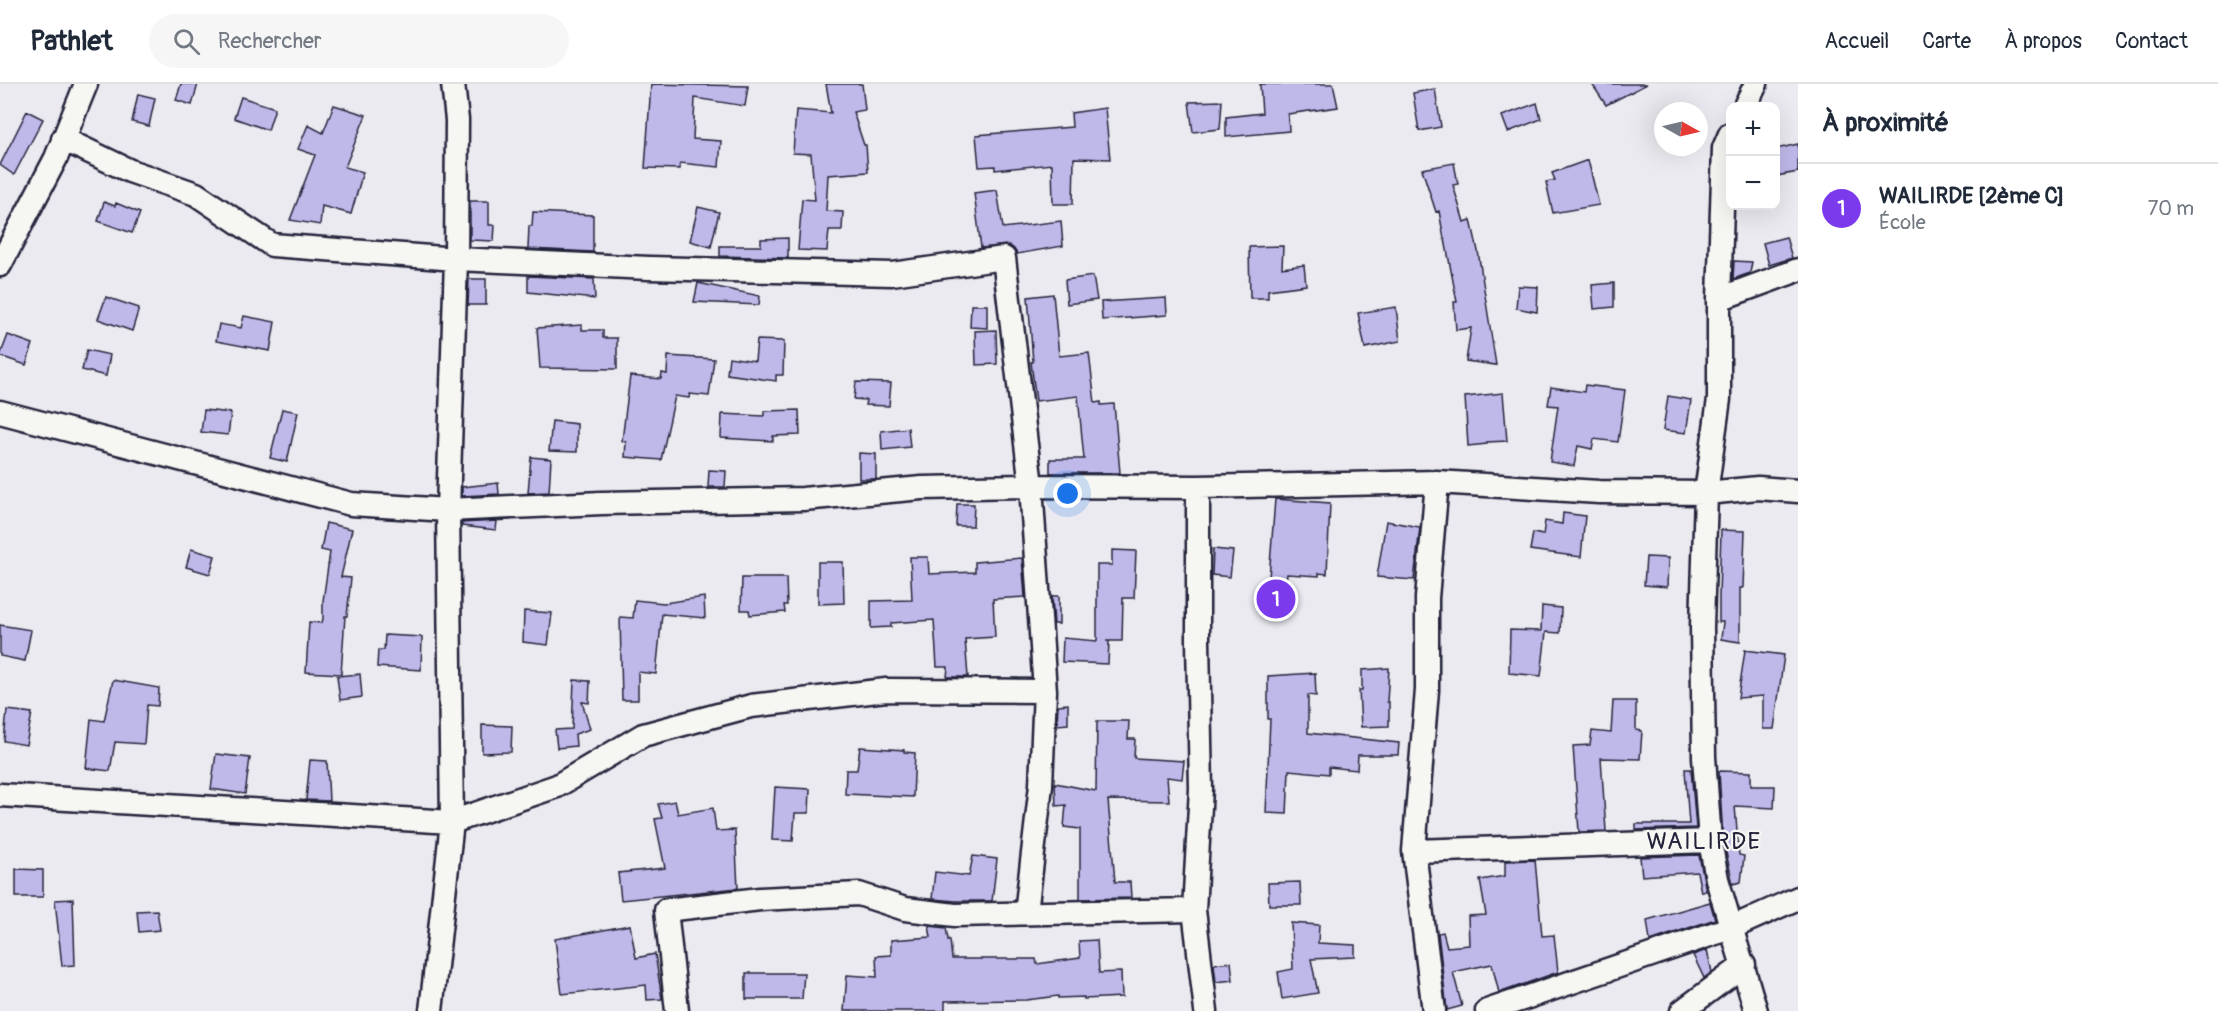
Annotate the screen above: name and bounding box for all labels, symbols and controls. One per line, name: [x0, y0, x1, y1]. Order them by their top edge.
search box: [149, 14, 569, 68]
text: Pathlet: [30, 24, 113, 59]
icon: search: [170, 25, 203, 58]
text: Rechercher: [218, 27, 322, 55]
text: Accueil: [1825, 28, 1889, 55]
text: Carte: [1922, 28, 1971, 55]
text: À propos: [2004, 28, 2082, 55]
text: Contact: [2115, 28, 2188, 55]
north arrow: [1654, 102, 1708, 156]
map controls: [1726, 102, 1780, 210]
button: +: [1726, 102, 1780, 156]
text: À proximité: [1822, 107, 1949, 139]
button: −: [1726, 156, 1780, 210]
text: WAILIRDE [2ème C]: [1879, 182, 2065, 210]
text: 1: [1838, 196, 1845, 221]
text: 70 m: [2148, 196, 2194, 221]
text: École: [1879, 210, 1926, 235]
your location: [1053, 479, 1082, 508]
pin: 1: [1256, 576, 1296, 622]
district label: WAILIRDE: [1646, 827, 1762, 856]

